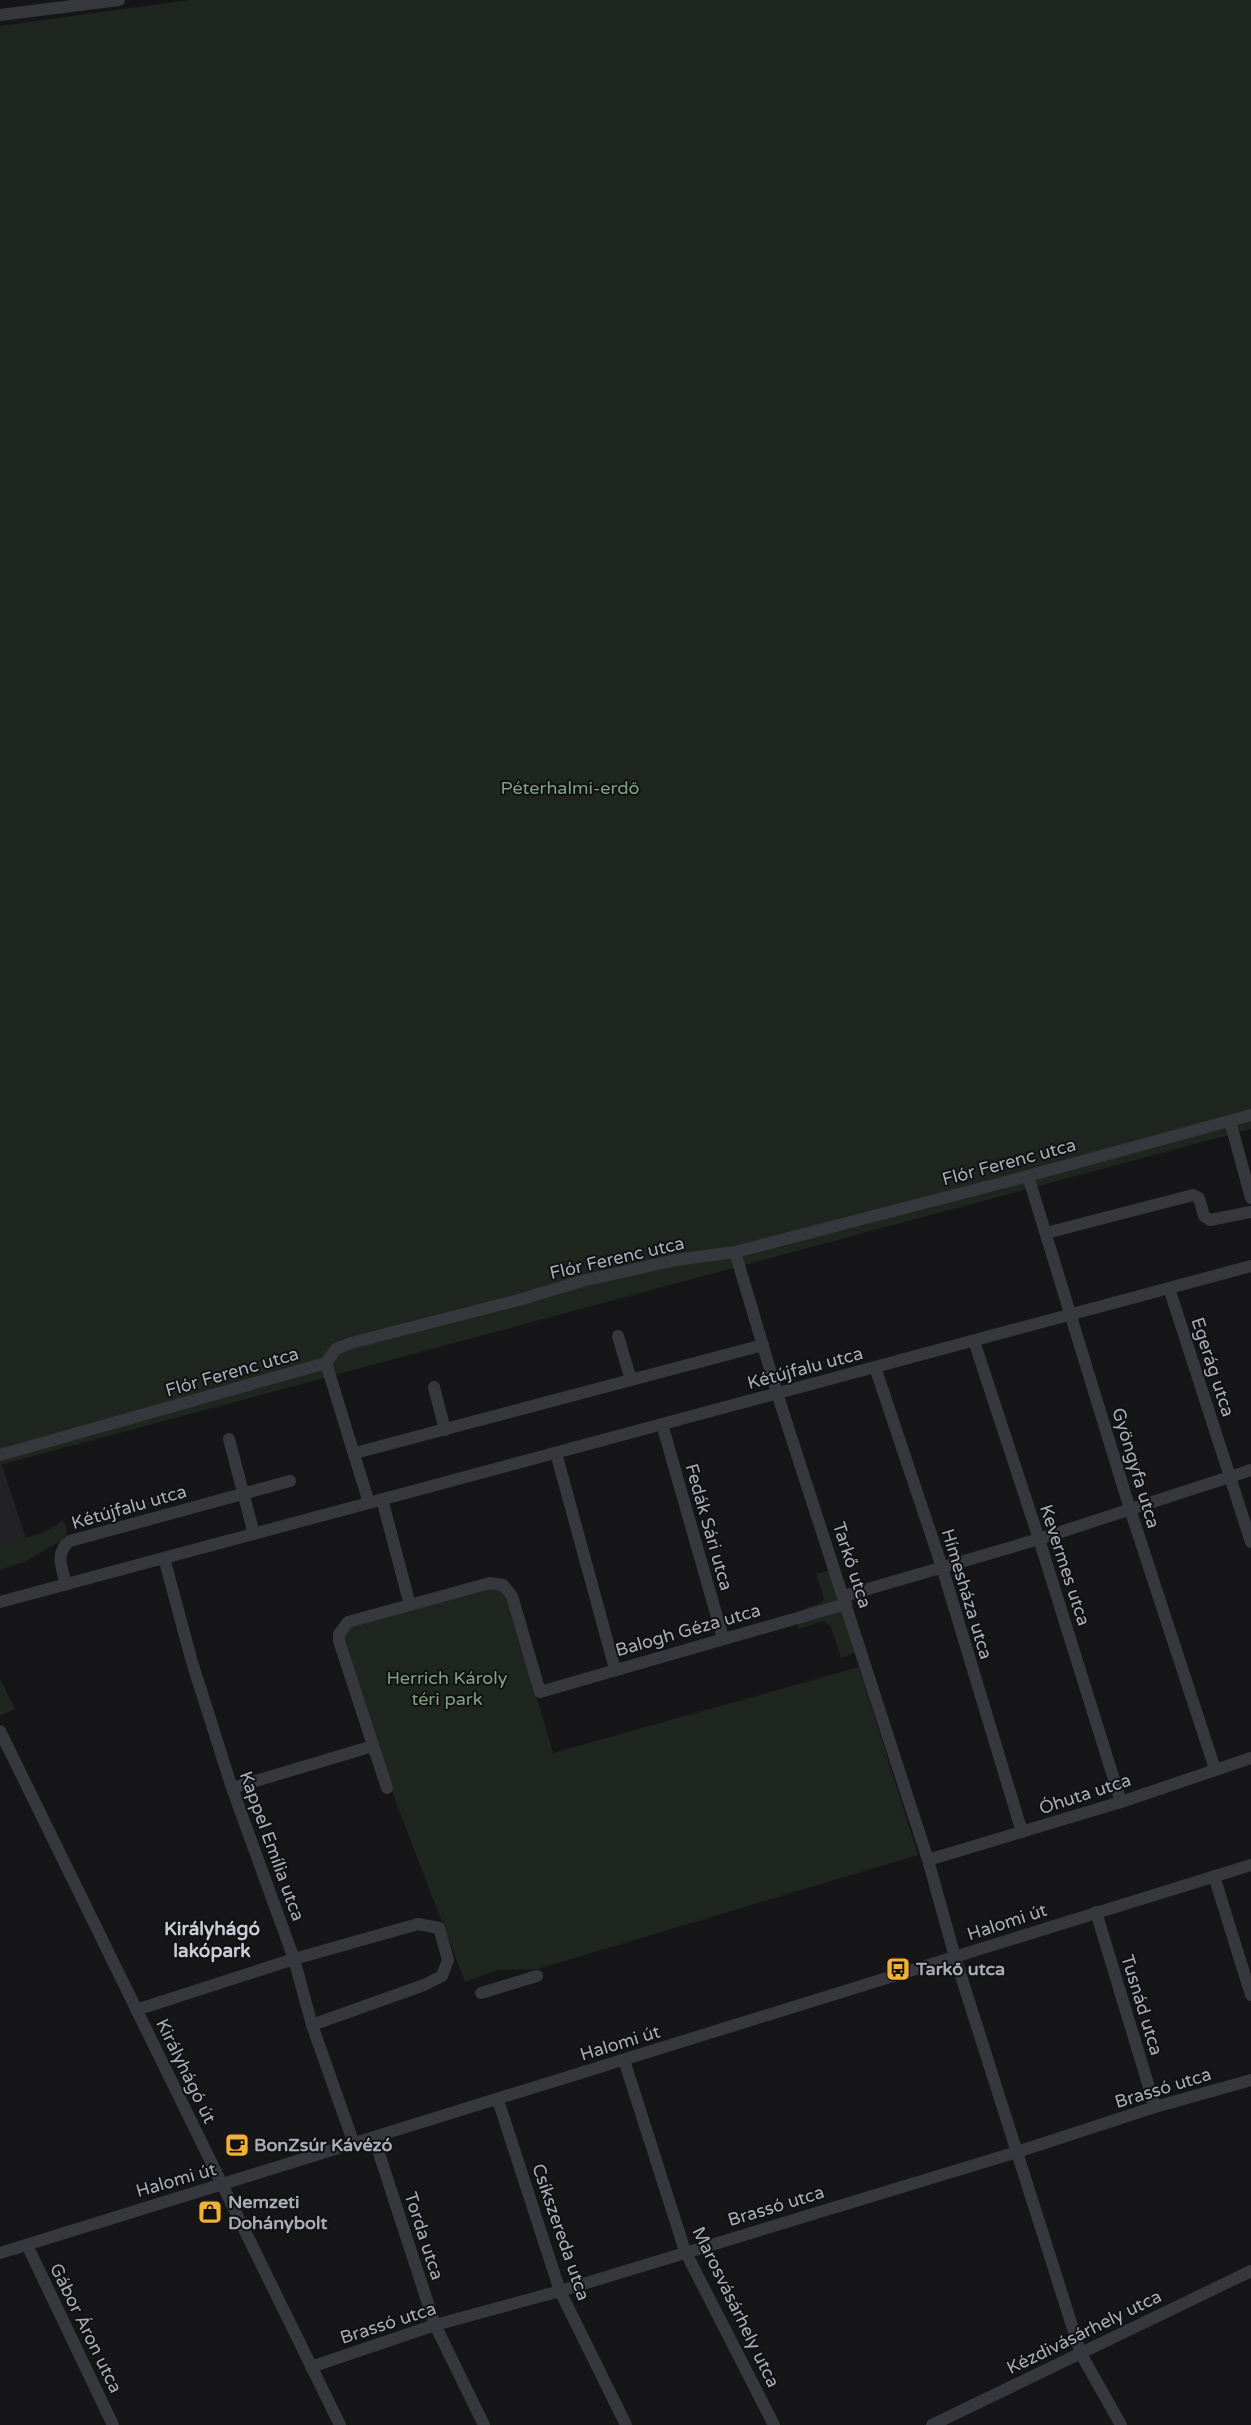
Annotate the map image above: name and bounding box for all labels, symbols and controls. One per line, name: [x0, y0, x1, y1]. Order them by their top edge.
park label: Péterhalmi-erdő: [501, 777, 639, 799]
street label: Flór Ferenc utca: [940, 1134, 1078, 1190]
street label: Flór Ferenc utca: [547, 1232, 687, 1284]
street label: Egerág utca: [1187, 1315, 1239, 1419]
street label: Flór Ferenc utca: [163, 1342, 301, 1402]
street label: Kétújfalu utca: [745, 1342, 865, 1394]
street label: Gyöngyfa utca: [1107, 1405, 1165, 1531]
street label: Fedák Sári utca: [680, 1461, 738, 1593]
street label: Kétújfalu utca: [69, 1480, 189, 1534]
street label: Kevermes utca: [1035, 1502, 1095, 1628]
street label: Tarkő utca: [828, 1519, 876, 1611]
street label: Hímesháza utca: [937, 1526, 997, 1662]
street label: Balogh Géza utca: [613, 1599, 763, 1661]
park label: Herrich Károly téri park: [387, 1667, 508, 1710]
street label: Kappel Emília utca: [235, 1768, 309, 1924]
street label: Óhuta utca: [1036, 1769, 1134, 1819]
street label: Halomi út: [964, 1899, 1050, 1945]
district label: Királyhágó lakópark: [164, 1918, 260, 1963]
street label: Tusnád utca: [1116, 1952, 1168, 2058]
bus stop icon: Tarkő utca: [885, 1956, 911, 1982]
place label: Tarkő utca: [915, 1958, 1005, 1980]
street label: Királyhágó út: [151, 2015, 221, 2127]
street label: Halomi út: [577, 2020, 663, 2066]
street label: Brassó utca: [1112, 2063, 1214, 2113]
cafe icon: BonZsúr Kávézó: [224, 2132, 250, 2158]
place label: BonZsúr Kávézó: [254, 2134, 393, 2156]
street label: Halomi út: [133, 2158, 219, 2202]
street label: Csíkszereda utca: [527, 2161, 595, 2303]
street label: Brassó utca: [725, 2181, 827, 2231]
street label: Torda utca: [399, 2189, 449, 2283]
place label: Nemzeti Dohánybolt: [228, 2191, 327, 2234]
shop icon: Nemzeti Dohánybolt: [197, 2199, 223, 2225]
street label: Marosvásárhely utca: [687, 2223, 785, 2391]
street label: Gábor Áron utca: [45, 2260, 127, 2396]
street label: Kézdivásárhely utca: [1003, 2285, 1165, 2379]
street label: Brassó utca: [337, 2297, 439, 2349]

